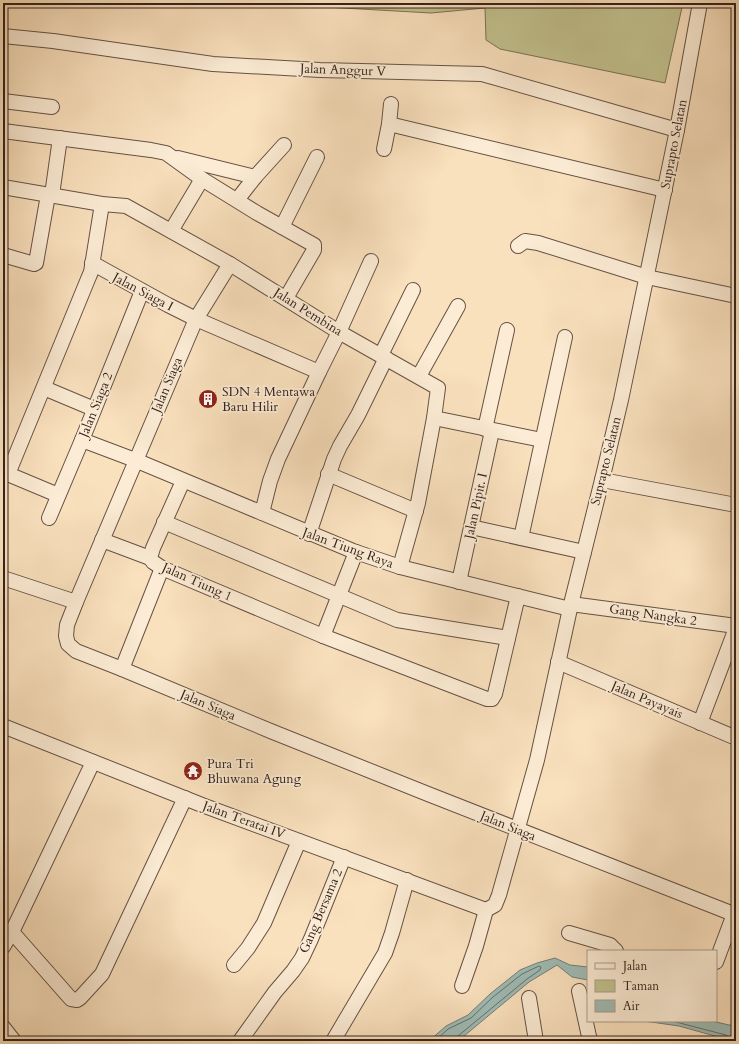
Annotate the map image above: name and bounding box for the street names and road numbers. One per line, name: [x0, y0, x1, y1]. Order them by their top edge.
street label: Jalan Anggur V: [298, 59, 387, 81]
street label: Suprapto Selatan: [656, 97, 692, 190]
street label: Jalan Siaga I: [108, 268, 177, 316]
street label: Jalan Pembina: [268, 283, 346, 341]
street label: Jalan Siaga: [147, 354, 187, 417]
street label: Jalan Siaga 2: [74, 369, 117, 442]
street label: Suprapto Selatan: [586, 414, 626, 507]
street label: Jalan Pipit. I: [460, 471, 492, 543]
street label: Jalan Tiung Raya: [298, 523, 396, 573]
street label: Jalan Tiung 1: [157, 558, 235, 605]
street label: Gang Nangka 2: [608, 600, 698, 630]
street label: Jalan Payayais: [607, 676, 686, 723]
street label: Jalan Siaga: [176, 685, 239, 725]
street label: Jalan Teratai IV: [198, 796, 288, 843]
street label: Jalan Siaga: [476, 806, 539, 845]
street label: Gang Bersama 2: [295, 866, 347, 956]

